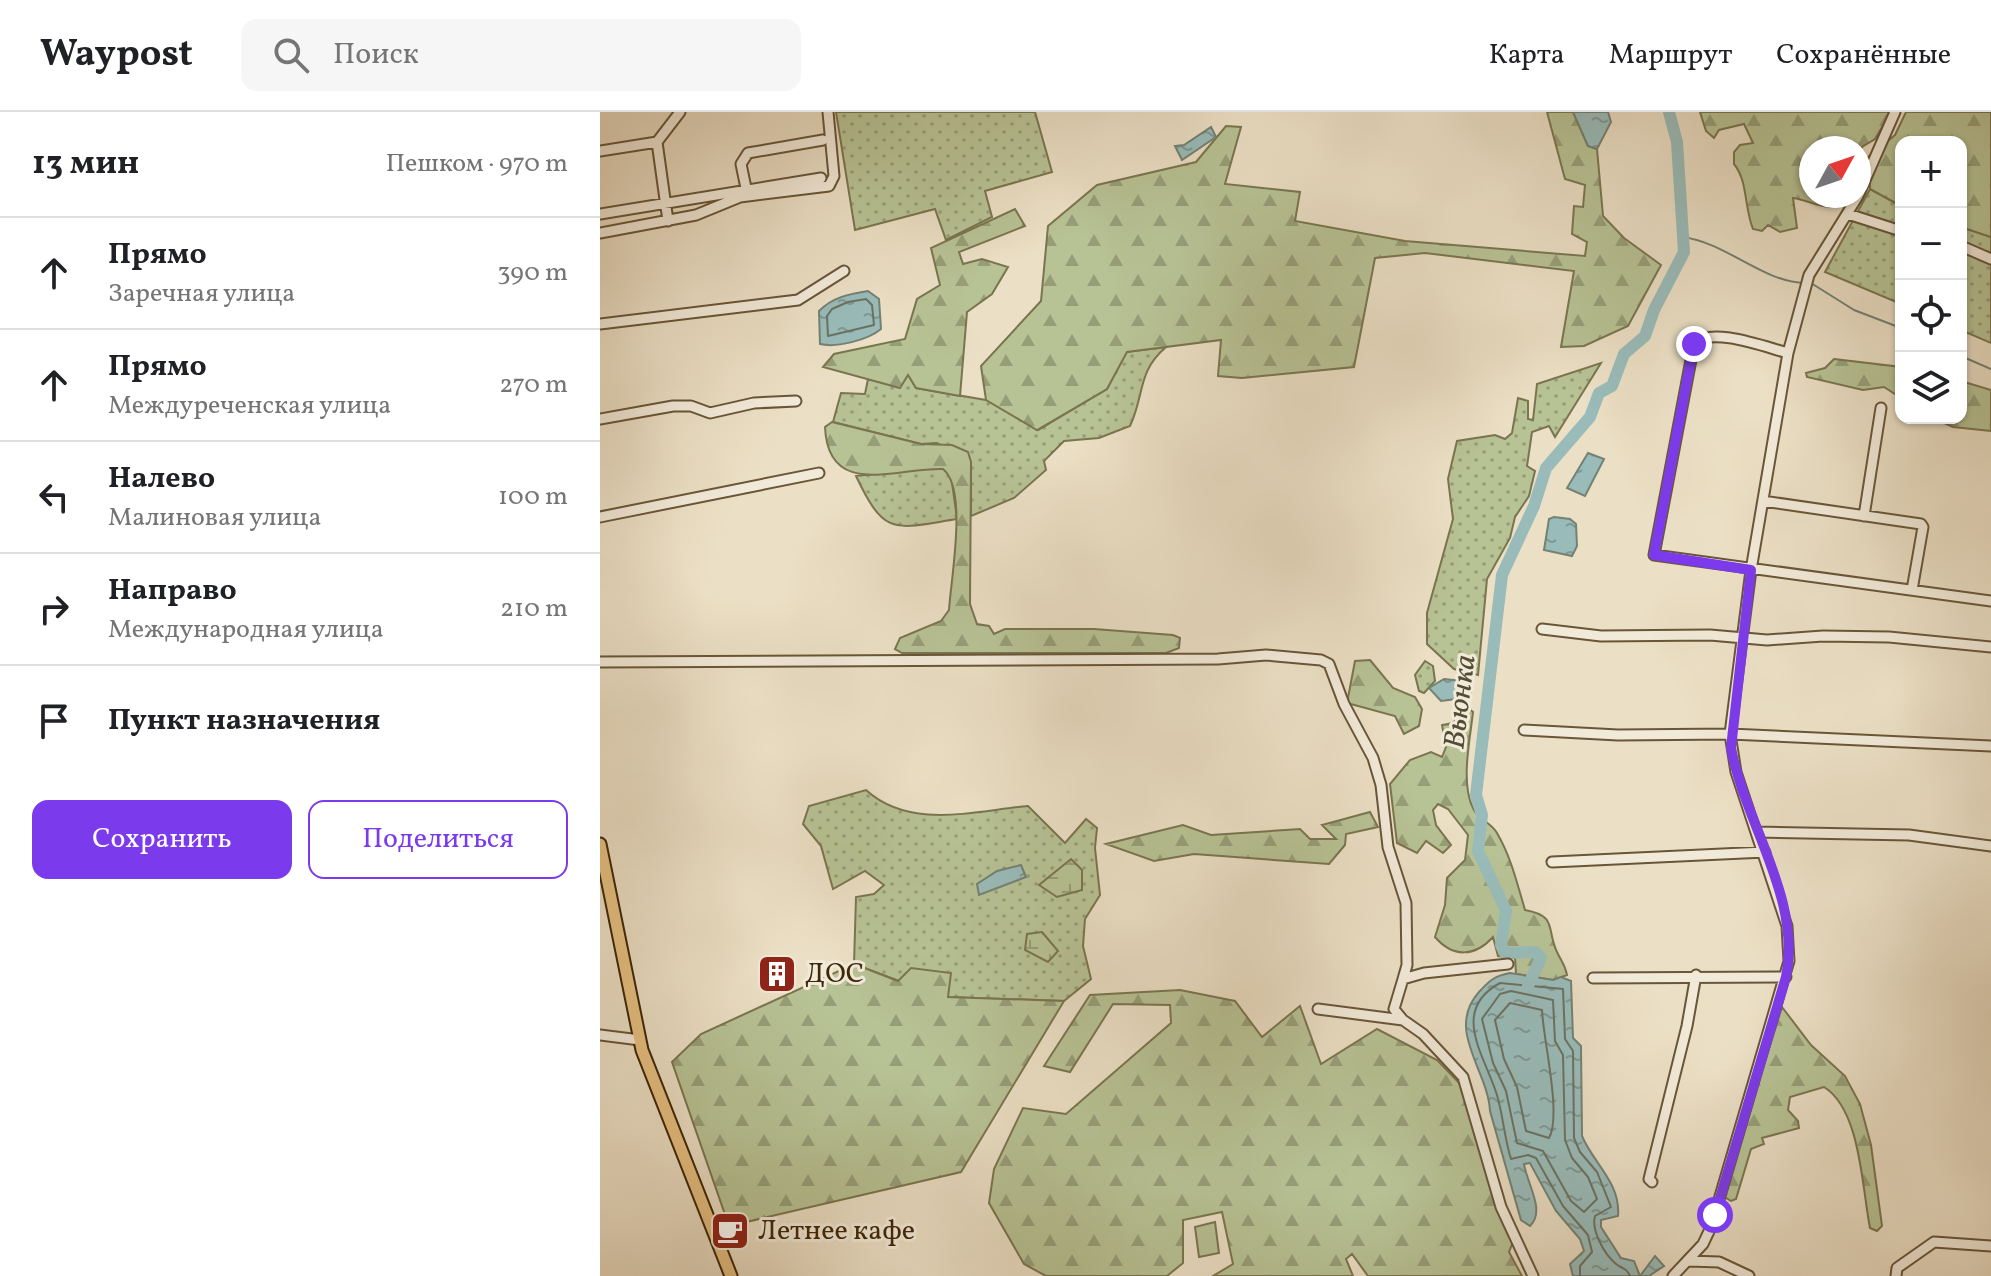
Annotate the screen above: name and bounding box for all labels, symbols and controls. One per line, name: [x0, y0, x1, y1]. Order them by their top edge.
search box: [241, 19, 801, 91]
text: Waypost: [40, 29, 193, 82]
icon: search: [269, 33, 313, 77]
text: Поиск: [333, 34, 419, 76]
text: Карта: [1489, 36, 1565, 75]
text: Маршрут: [1609, 36, 1732, 75]
text: Сохранённые: [1776, 36, 1951, 75]
north arrow: [1799, 136, 1871, 208]
map controls: [1895, 136, 1967, 424]
button: +: [1895, 136, 1967, 208]
text: 13 мин: [32, 141, 139, 188]
text: Пешком · 970 m: [386, 146, 568, 182]
button: −: [1895, 208, 1967, 280]
text: Прямо: [108, 234, 207, 276]
icon: ahead: [32, 251, 76, 295]
text: 390 m: [497, 255, 568, 291]
text: Заречная улица: [108, 276, 295, 312]
button: locate: [1895, 280, 1967, 352]
route end: [1676, 326, 1712, 362]
text: Прямо: [108, 346, 207, 388]
button: layers: [1895, 352, 1967, 424]
icon: ahead: [32, 363, 76, 407]
text: 270 m: [499, 367, 568, 403]
text: Междуреченская улица: [108, 388, 391, 424]
text: Налево: [108, 458, 215, 500]
icon: left: [32, 475, 76, 519]
text: 100 m: [498, 479, 568, 515]
text: Малиновая улица: [108, 500, 321, 536]
text: Направо: [108, 570, 237, 612]
icon: right: [32, 587, 76, 631]
text: 210 m: [500, 591, 568, 627]
text: Международная улица: [108, 612, 384, 648]
water label: Вьюнка: [1434, 652, 1488, 752]
icon: arrive: [32, 699, 76, 743]
text: Пункт назначения: [108, 700, 380, 742]
button: Сохранить: [32, 800, 292, 879]
button: Поделиться: [308, 800, 568, 879]
building icon: ДОС: [756, 953, 798, 995]
place label: ДОС: [805, 955, 864, 994]
route start: [1697, 1197, 1733, 1233]
cafe icon: Летнее кафе: [709, 1210, 751, 1252]
place label: Летнее кафе: [758, 1212, 915, 1251]

